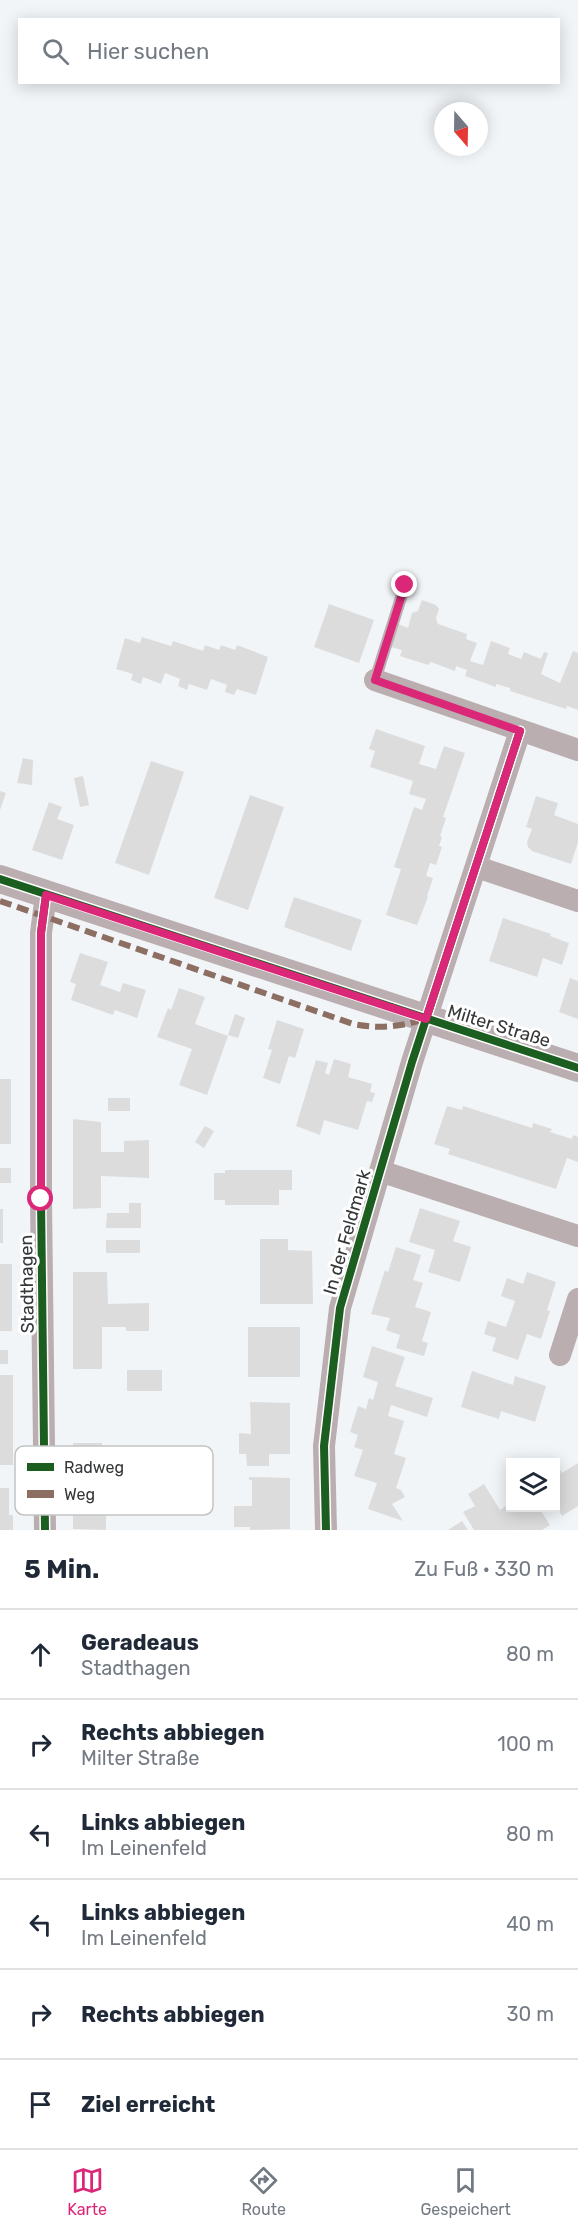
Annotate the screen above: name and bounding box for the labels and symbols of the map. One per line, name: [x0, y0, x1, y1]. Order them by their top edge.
north arrow: [434, 102, 488, 156]
route end: [391, 571, 417, 597]
street label: Milter Straße: [445, 1000, 553, 1052]
street label: In der Feldmark: [319, 1166, 376, 1297]
route start: [27, 1185, 53, 1211]
street label: Stadthagen: [15, 1235, 39, 1333]
legend: [15, 1446, 213, 1515]
text: Radweg: [64, 1458, 124, 1477]
text: Weg: [64, 1485, 95, 1504]

